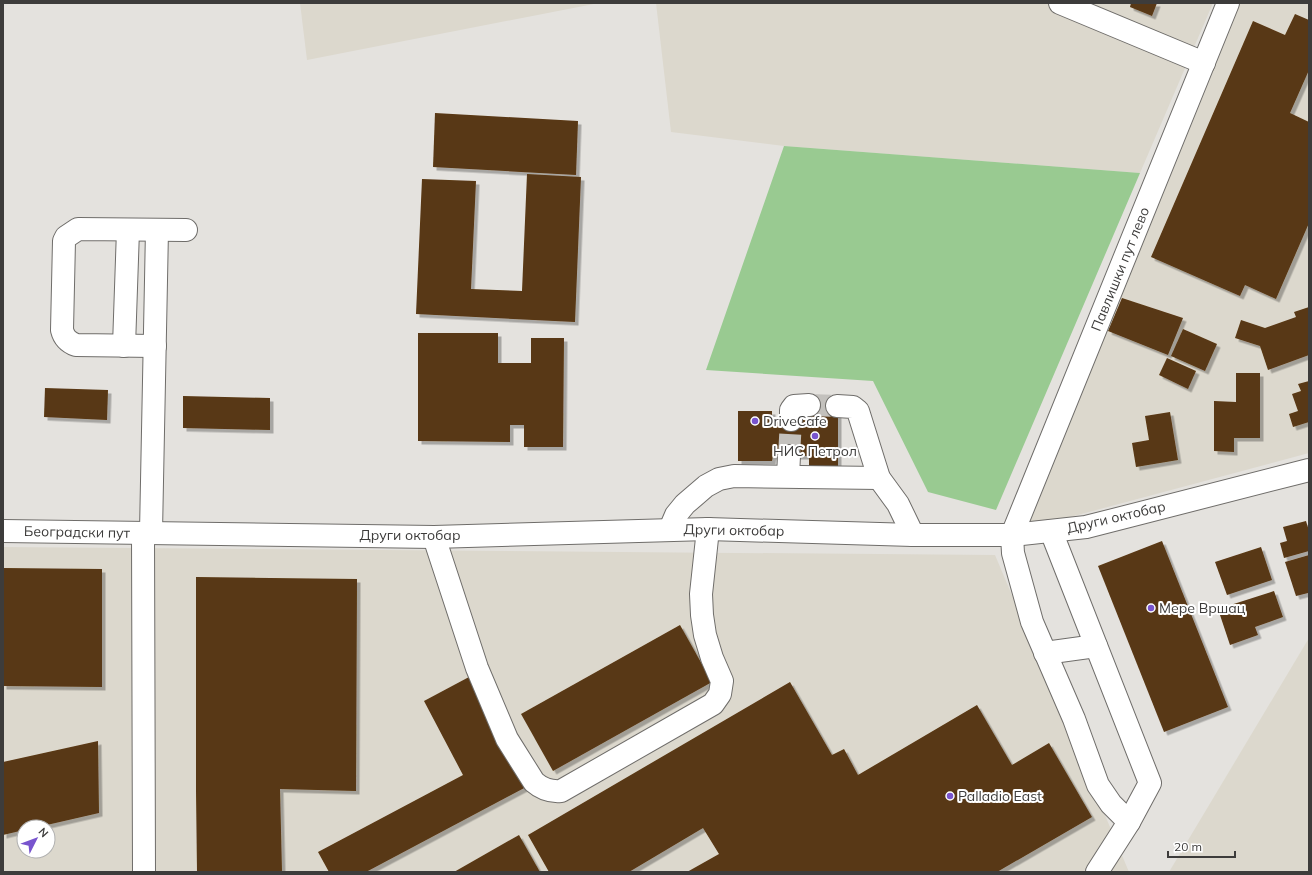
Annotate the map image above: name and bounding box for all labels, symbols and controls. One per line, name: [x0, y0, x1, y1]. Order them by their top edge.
street label: Павлишки пут лево: [1087, 204, 1153, 334]
place label: DriveCafe: [763, 412, 827, 430]
marker: DriveCafe: [750, 416, 760, 426]
marker: НИС Петрол: [810, 431, 820, 441]
place label: НИС Петрол: [773, 442, 857, 460]
street label: Други октобар: [1065, 497, 1167, 537]
street label: Други октобар: [683, 520, 785, 540]
street label: Београдски пут: [24, 522, 131, 542]
street label: Други октобар: [360, 526, 460, 544]
place label: Мере Вршац: [1159, 599, 1246, 617]
marker: Мере Вршац: [1146, 603, 1156, 613]
place label: Palladio East: [958, 787, 1042, 805]
marker: Palladio East: [945, 791, 955, 801]
north arrow: [16, 819, 56, 859]
text: N: [35, 825, 51, 840]
scale bar: [1168, 833, 1235, 859]
text: 20 m: [1174, 839, 1202, 854]

